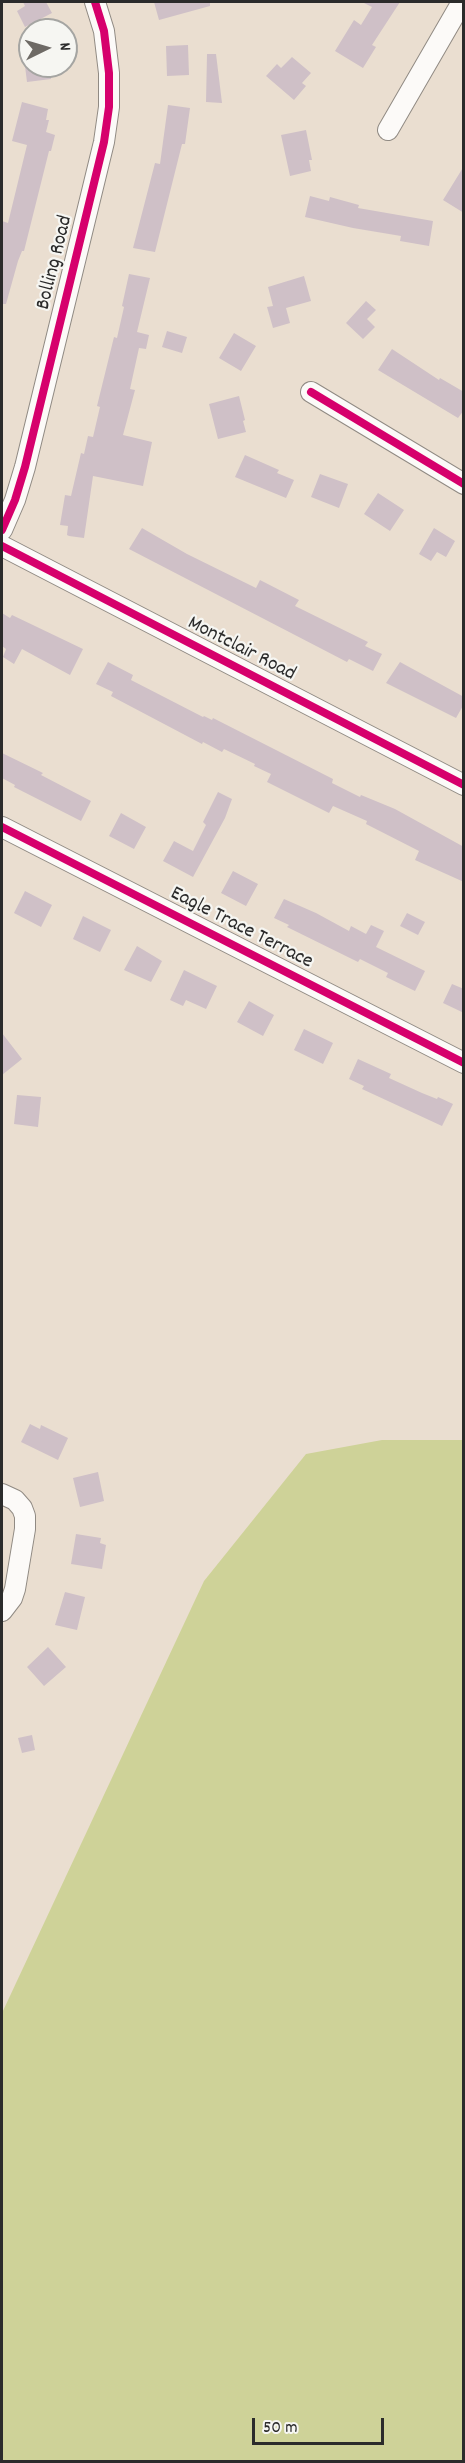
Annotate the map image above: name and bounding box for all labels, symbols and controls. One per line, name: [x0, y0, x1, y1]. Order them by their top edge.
north arrow: [18, 18, 78, 78]
text: N: [53, 42, 76, 52]
street label: Bolling Road: [32, 213, 80, 313]
street label: Montclair Road: [183, 612, 299, 688]
street label: Eagle Trace Terrace: [165, 882, 317, 976]
scale bar: [255, 2406, 387, 2444]
text: 50 m: [263, 2416, 298, 2441]

